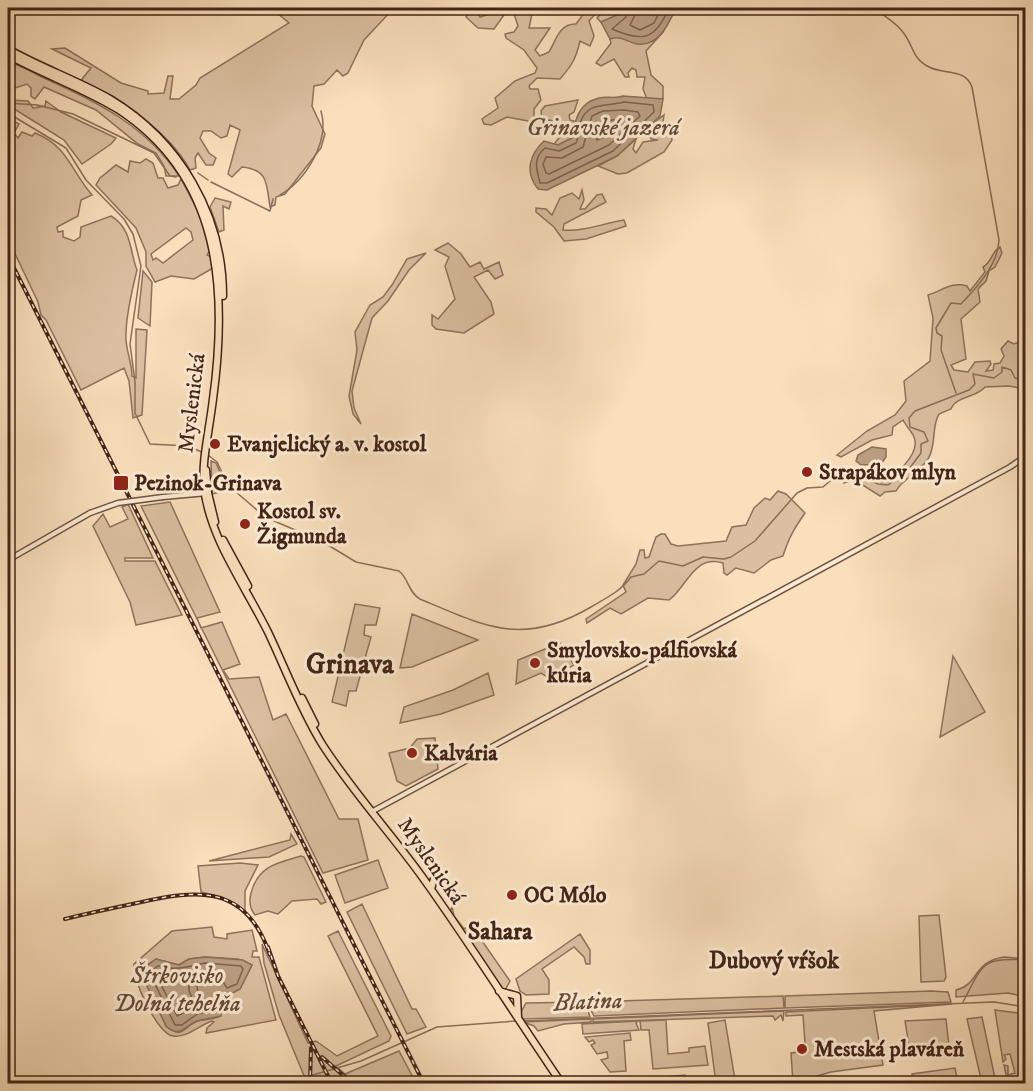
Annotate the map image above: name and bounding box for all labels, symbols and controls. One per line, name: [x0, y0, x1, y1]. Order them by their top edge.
water label: Grinavské jazerá: [526, 113, 682, 143]
street label: Myslenická: [173, 351, 212, 454]
place label: Evanjelický a. v. kostol: [227, 431, 427, 459]
marker: Evanjelický a. v. kostol: [208, 437, 222, 451]
place label: Strapákov mlyn: [819, 459, 957, 486]
marker: Strapákov mlyn: [800, 465, 814, 479]
place label: Pezinok-Grinava: [134, 470, 282, 497]
marker: Pezinok-Grinava: [112, 474, 130, 492]
place label: Kostol sv. Žigmunda: [257, 498, 347, 550]
marker: Kostol sv. Žigmunda: [238, 517, 252, 531]
place label: Smylovsko-pálfiovská kúria: [546, 637, 738, 689]
district label: Grinava: [306, 647, 395, 682]
marker: Smylovsko-pálfiovská kúria: [528, 656, 542, 670]
place label: Kalvária: [424, 740, 498, 767]
marker: Kalvária: [405, 746, 419, 760]
street label: Myslenická: [391, 812, 471, 910]
place label: OC Mólo: [524, 882, 607, 909]
marker: OC Mólo: [505, 888, 519, 902]
district label: Sahara: [468, 917, 533, 947]
district label: Dubový vŕšok: [709, 946, 840, 976]
water label: Štrkovisko Dolná tehelňa: [113, 961, 241, 1019]
water label: Blatina: [552, 986, 623, 1018]
place label: Mestská plaváreň: [814, 1036, 965, 1063]
marker: Mestská plaváreň: [795, 1042, 809, 1056]

